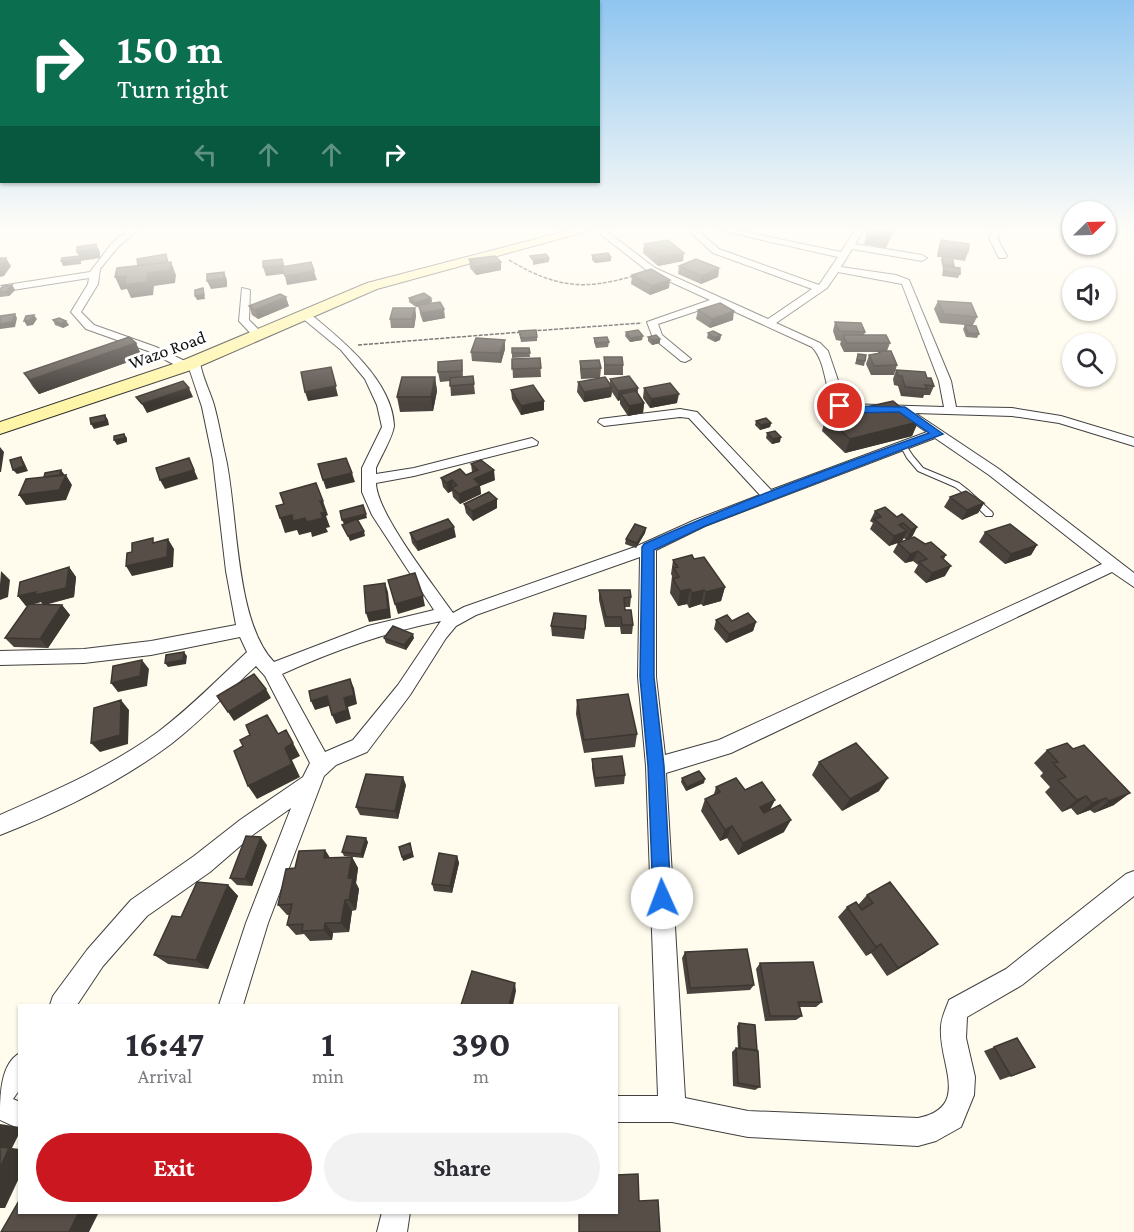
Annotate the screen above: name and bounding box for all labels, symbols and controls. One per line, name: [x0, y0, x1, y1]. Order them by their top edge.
icon: right: [18, 24, 96, 102]
text: 150 m: [117, 25, 222, 72]
text: Turn right: [117, 74, 228, 104]
icon: left: [189, 138, 222, 171]
icon: ahead: [252, 138, 285, 171]
icon: ahead: [315, 138, 348, 171]
icon: right: [378, 138, 411, 171]
north arrow: [1062, 201, 1116, 255]
map controls: [1062, 201, 1116, 387]
button: sound: [1062, 267, 1116, 321]
street label: Wazo Road: [126, 327, 209, 373]
button: search: [1062, 333, 1116, 387]
pin: [814, 380, 865, 431]
icon: arrive: [823, 389, 856, 422]
position arrow: [630, 866, 694, 930]
text: 16:47: [125, 1024, 205, 1064]
text: 1: [321, 1024, 335, 1064]
text: 390: [451, 1024, 511, 1064]
text: Arrival: [138, 1065, 192, 1087]
text: min: [312, 1065, 344, 1087]
text: m: [473, 1065, 489, 1087]
button: Exit: [36, 1133, 312, 1202]
button: Share: [324, 1133, 600, 1202]

